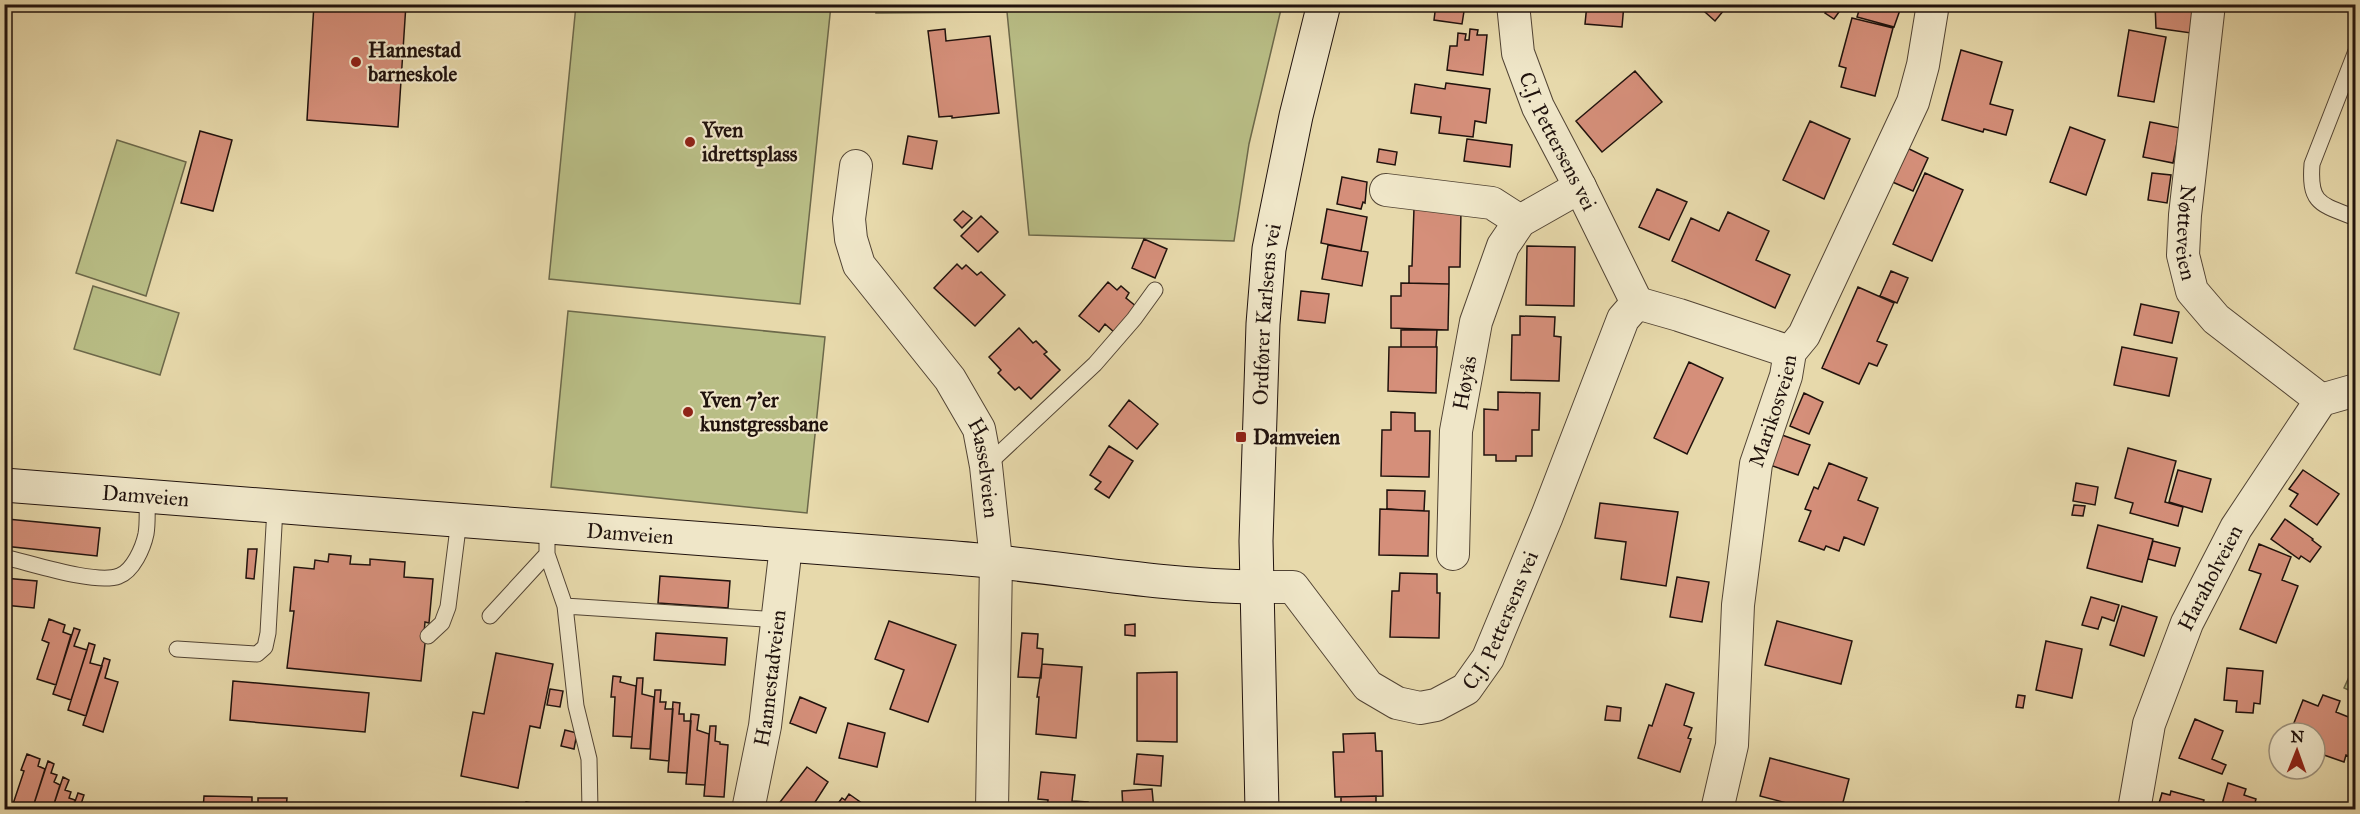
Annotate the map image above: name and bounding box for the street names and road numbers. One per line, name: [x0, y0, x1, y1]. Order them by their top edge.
street label: C.J. Pettersens vei: [1513, 68, 1603, 215]
street label: Nøtteveien: [2170, 183, 2202, 283]
street label: Ordfører Karlsens vei: [1247, 221, 1287, 406]
street label: Marikosveien: [1743, 353, 1802, 470]
street label: Høyås: [1447, 354, 1483, 412]
street label: Hasselveien: [962, 413, 1004, 519]
street label: Damveien: [101, 480, 190, 512]
street label: Damveien: [586, 518, 675, 550]
street label: Haraholveien: [2172, 520, 2248, 635]
street label: C.J. Pettersens vei: [1456, 547, 1544, 695]
street label: Hannestadveien: [748, 608, 791, 749]

